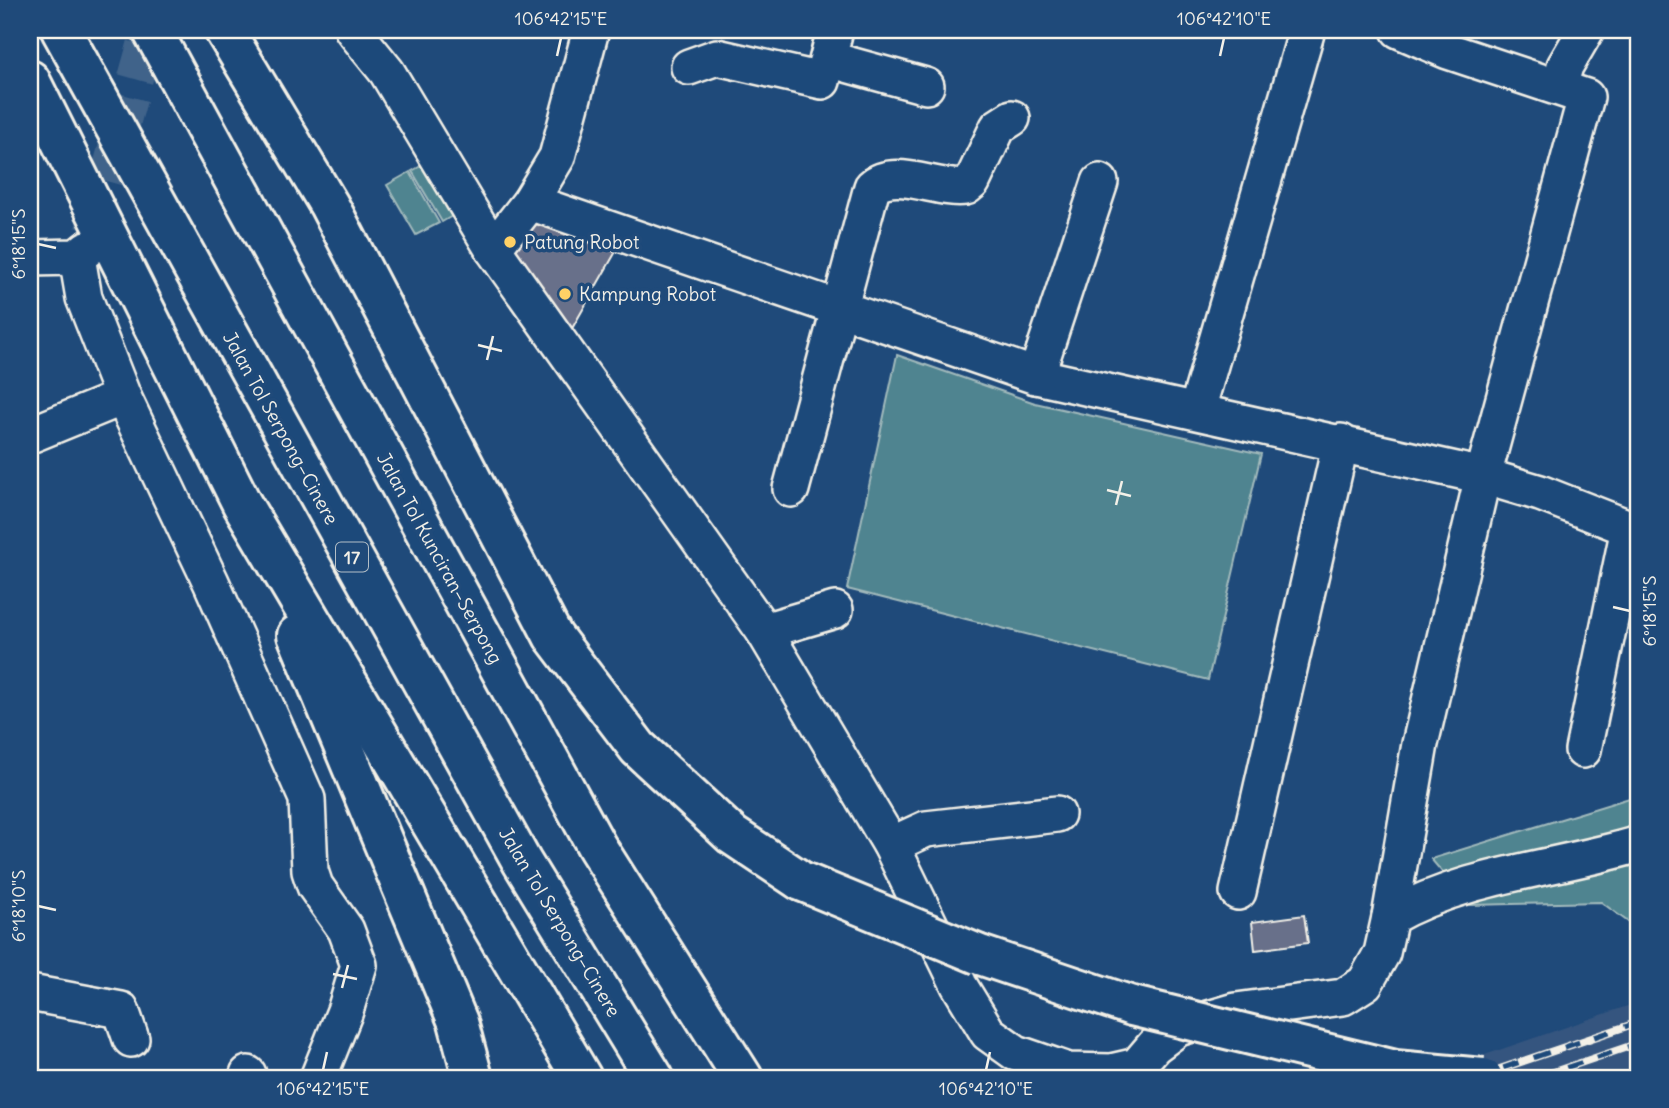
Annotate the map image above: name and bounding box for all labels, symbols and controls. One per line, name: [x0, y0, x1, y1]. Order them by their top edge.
text: 106°42'15"E: [515, 7, 607, 30]
text: 106°42'10"E: [1177, 7, 1271, 30]
text: 6°18'15"S: [7, 209, 30, 280]
place label: Patung Robot: [524, 230, 639, 254]
marker: Patung Robot: [502, 234, 518, 250]
place label: Kampung Robot: [579, 282, 716, 306]
marker: Kampung Robot: [557, 286, 573, 302]
street label: Jalan Tol Serpong–Cinere: [218, 327, 344, 529]
street label: Jalan Tol Kunciran–Serpong: [372, 448, 508, 668]
road number: 17: [336, 542, 368, 572]
text: 6°18'15"S: [1638, 576, 1661, 647]
street label: Jalan Tol Serpong–Cinere: [494, 823, 626, 1021]
text: 6°18'10"S: [7, 870, 30, 942]
text: 106°42'15"E: [277, 1077, 369, 1100]
text: 106°42'10"E: [939, 1077, 1033, 1100]

